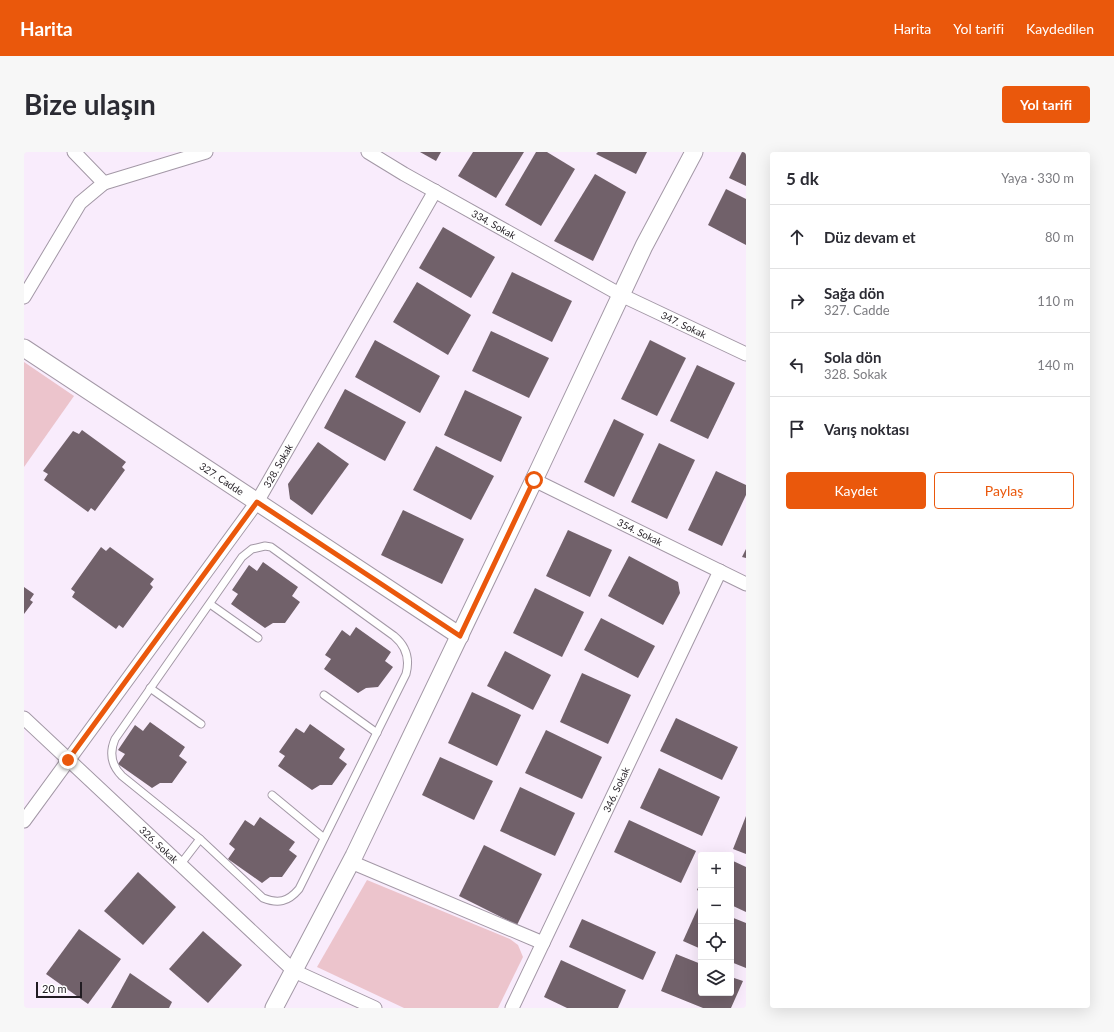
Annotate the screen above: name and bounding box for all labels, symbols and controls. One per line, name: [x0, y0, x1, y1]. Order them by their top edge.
text: Harita: [20, 17, 73, 40]
text: Harita: [893, 20, 931, 37]
text: Yol tarifi: [953, 20, 1004, 37]
text: Kaydedilen: [1026, 20, 1094, 37]
button: Yol tarifi: [1002, 86, 1090, 123]
text: Bize ulaşın: [24, 87, 156, 121]
text: 5 dk: [786, 168, 819, 189]
text: Yaya · 330 m: [1001, 170, 1074, 186]
street label: 334. Sokak: [470, 207, 519, 242]
icon: ahead: [786, 226, 808, 248]
text: Düz devam et: [824, 228, 916, 246]
text: 80 m: [1045, 229, 1074, 245]
text: Sağa dön: [824, 284, 885, 302]
icon: right: [786, 290, 808, 312]
text: 110 m: [1037, 293, 1074, 309]
text: 327. Cadde: [824, 302, 890, 318]
street label: 347. Sokak: [659, 309, 709, 341]
text: Sola dön: [824, 348, 881, 366]
icon: left: [786, 354, 808, 376]
text: 140 m: [1037, 357, 1074, 373]
text: 328. Sokak: [824, 366, 887, 382]
icon: arrive: [786, 418, 808, 440]
text: Varış noktası: [824, 420, 909, 438]
street label: 328. Sokak: [261, 441, 296, 490]
street label: 327. Cadde: [197, 460, 246, 498]
route start: [525, 471, 543, 489]
button: Kaydet: [786, 472, 926, 509]
button: Paylaş: [934, 472, 1074, 509]
street label: 354. Sokak: [615, 516, 665, 548]
route end: [59, 751, 77, 769]
street label: 346. Sokak: [600, 764, 632, 814]
street label: 326. Sokak: [137, 823, 182, 866]
map controls: [698, 852, 734, 996]
button: +: [698, 852, 734, 888]
button: −: [698, 888, 734, 924]
button: locate: [698, 924, 734, 960]
button: layers: [698, 960, 734, 996]
scale bar: [36, 980, 82, 999]
text: 20 m: [42, 982, 67, 995]

